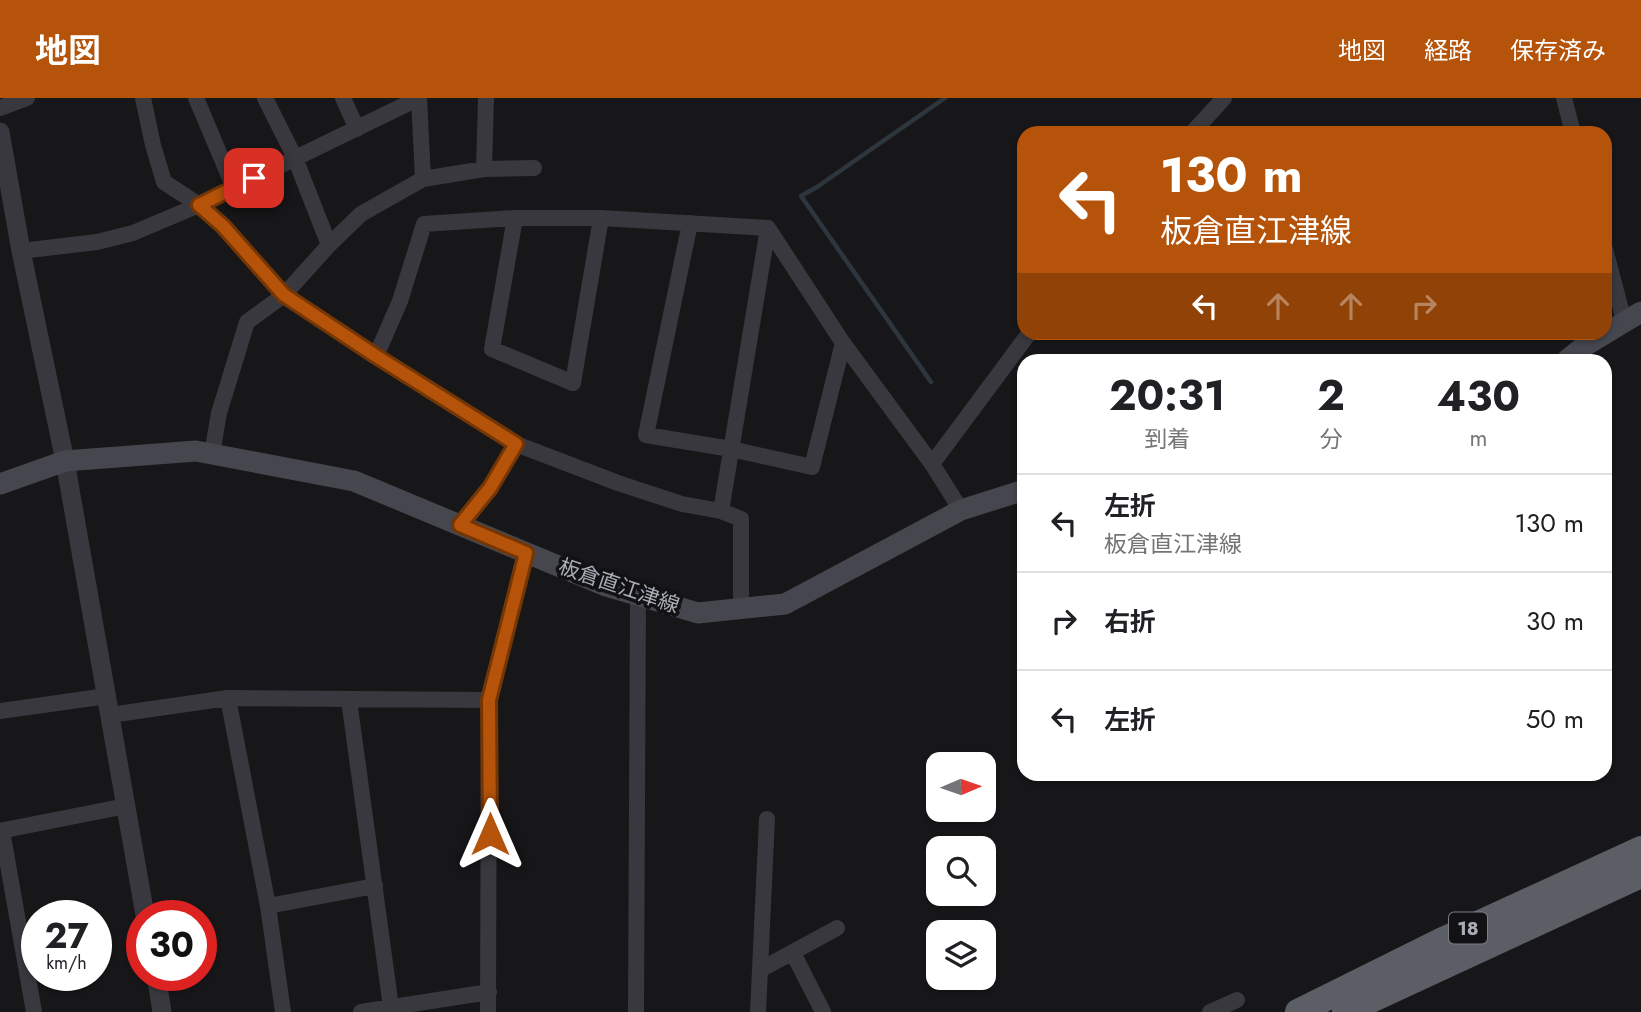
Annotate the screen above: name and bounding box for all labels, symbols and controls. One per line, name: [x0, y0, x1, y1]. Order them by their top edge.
text: 地図: [35, 27, 101, 74]
text: 地図: [1338, 33, 1386, 68]
text: 経路: [1424, 33, 1472, 68]
text: 保存済み: [1510, 33, 1606, 68]
text: 130 m: [1160, 140, 1303, 210]
pin: [224, 148, 284, 208]
icon: left: [1045, 154, 1136, 245]
icon: arrive: [235, 159, 273, 197]
text: 板倉直江津線: [1160, 208, 1352, 254]
icon: left: [1186, 287, 1224, 325]
icon: ahead: [1259, 287, 1297, 325]
icon: ahead: [1332, 287, 1370, 325]
icon: right: [1405, 287, 1443, 325]
text: 20:31: [1109, 365, 1225, 426]
text: 2: [1317, 365, 1345, 426]
text: 430: [1437, 366, 1520, 427]
text: m: [1469, 421, 1487, 455]
text: 到着: [1144, 422, 1190, 456]
text: 分: [1320, 422, 1343, 456]
text: 左折: [1104, 487, 1156, 525]
icon: left: [1045, 504, 1083, 542]
text: 130 m: [1514, 504, 1584, 542]
text: 板倉直江津線: [1104, 527, 1242, 561]
street label: 板倉直江津線: [555, 551, 683, 621]
icon: right: [1045, 602, 1083, 640]
text: 30 m: [1526, 602, 1584, 640]
text: 右折: [1104, 603, 1156, 641]
icon: left: [1045, 700, 1083, 738]
text: 50 m: [1526, 700, 1584, 738]
text: 左折: [1104, 701, 1156, 739]
north arrow: [926, 752, 996, 822]
map controls: [926, 752, 996, 990]
position arrow: [453, 797, 527, 871]
button: search: [926, 836, 996, 906]
speed limit sign: 30: [126, 900, 217, 991]
text: 27: [44, 911, 89, 961]
road number: 18: [1449, 912, 1487, 944]
button: layers: [926, 920, 996, 990]
text: km/h: [46, 950, 87, 976]

